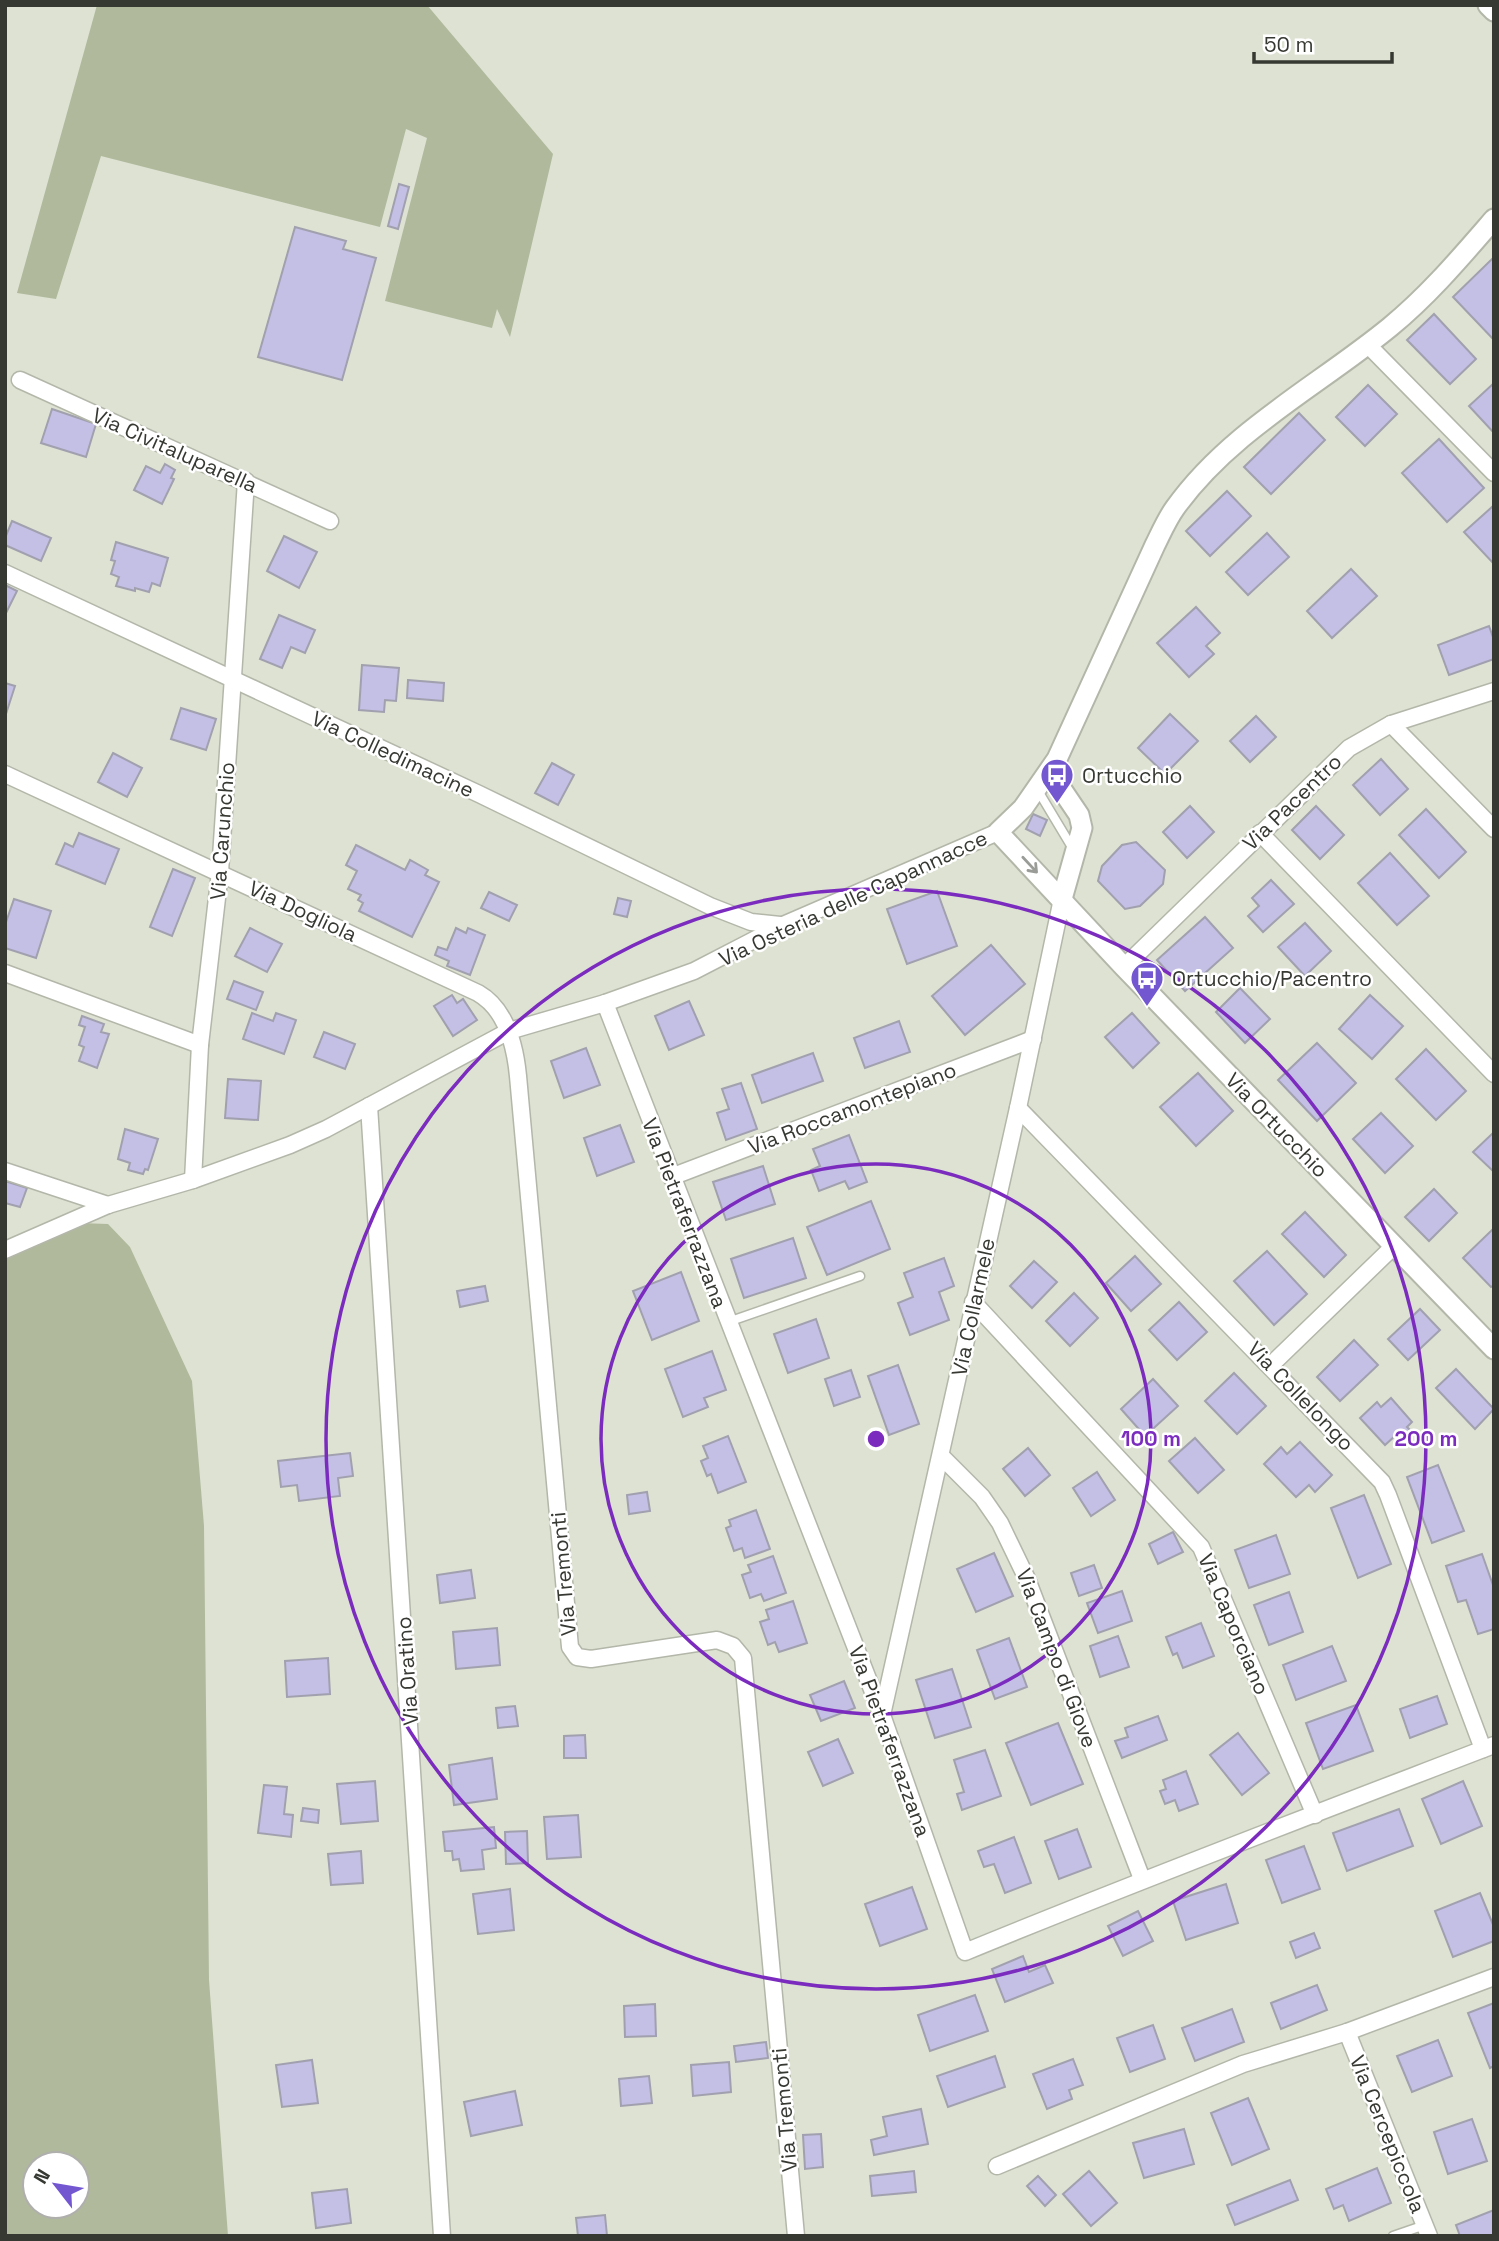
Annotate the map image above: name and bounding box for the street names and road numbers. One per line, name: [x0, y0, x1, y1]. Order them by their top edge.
street label: Via Civitaluparella: [88, 401, 262, 499]
street label: Via Colledimacine: [307, 705, 479, 803]
street label: Via Pacentro: [1237, 748, 1347, 856]
street label: Via Carunchio: [204, 761, 240, 901]
street label: Via Osteria delle Capannacce: [714, 824, 992, 972]
street label: Via Dogliola: [245, 874, 361, 948]
street label: Via Roccamontepiano: [744, 1056, 960, 1160]
street label: Via Ortucchio: [1220, 1067, 1334, 1183]
street label: Via Pietraferrazzana: [636, 1114, 734, 1312]
street label: Via Collarmele: [945, 1236, 1001, 1378]
street label: Via Collelongo: [1242, 1335, 1360, 1457]
street label: Via Tremonti: [544, 1511, 582, 1637]
street label: Via Caporciano: [1192, 1549, 1276, 1699]
street label: Via Campo di Giove: [1010, 1564, 1104, 1752]
street label: Via Oratino: [390, 1616, 424, 1726]
street label: Via Pietraferrazzana: [843, 1642, 937, 1840]
street label: Via Tremonti: [765, 2047, 803, 2173]
street label: Via Cercepiccola: [1344, 2051, 1432, 2217]

